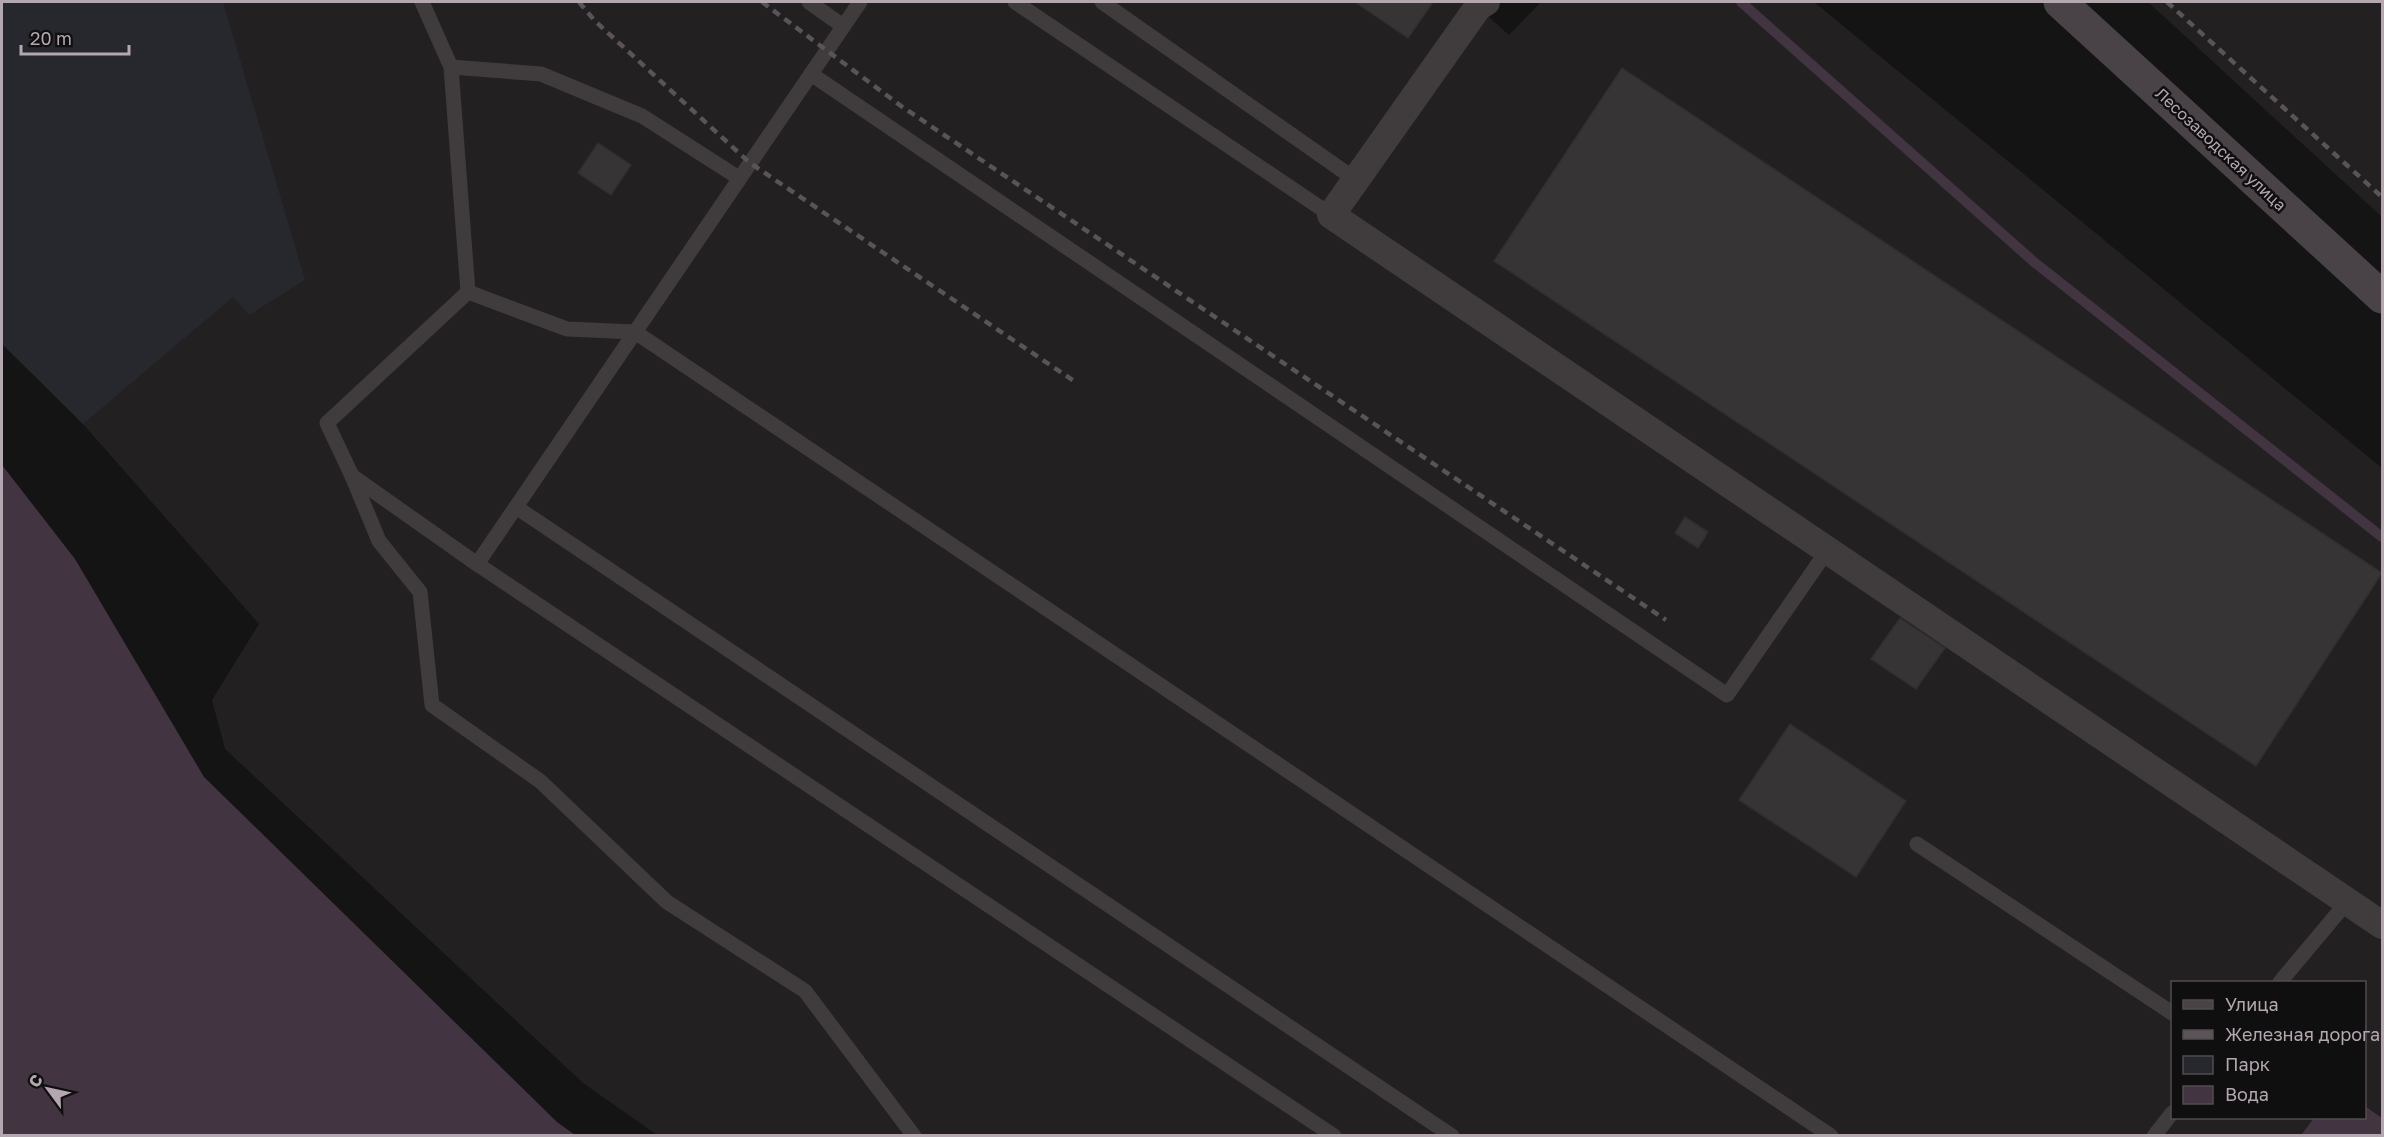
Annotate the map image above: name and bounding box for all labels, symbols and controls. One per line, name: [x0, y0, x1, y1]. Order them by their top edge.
scale bar: [21, 18, 129, 56]
text: 20 m: [30, 27, 72, 49]
street label: Лесозаводская улица: [2151, 83, 2291, 215]
legend: [2171, 981, 2366, 1119]
text: Улица: [2225, 993, 2279, 1015]
text: Железная дорога: [2225, 1023, 2380, 1045]
text: Парк: [2225, 1053, 2270, 1075]
north arrow: [18, 1059, 78, 1119]
text: С: [24, 1071, 47, 1091]
text: Вода: [2225, 1083, 2269, 1105]

